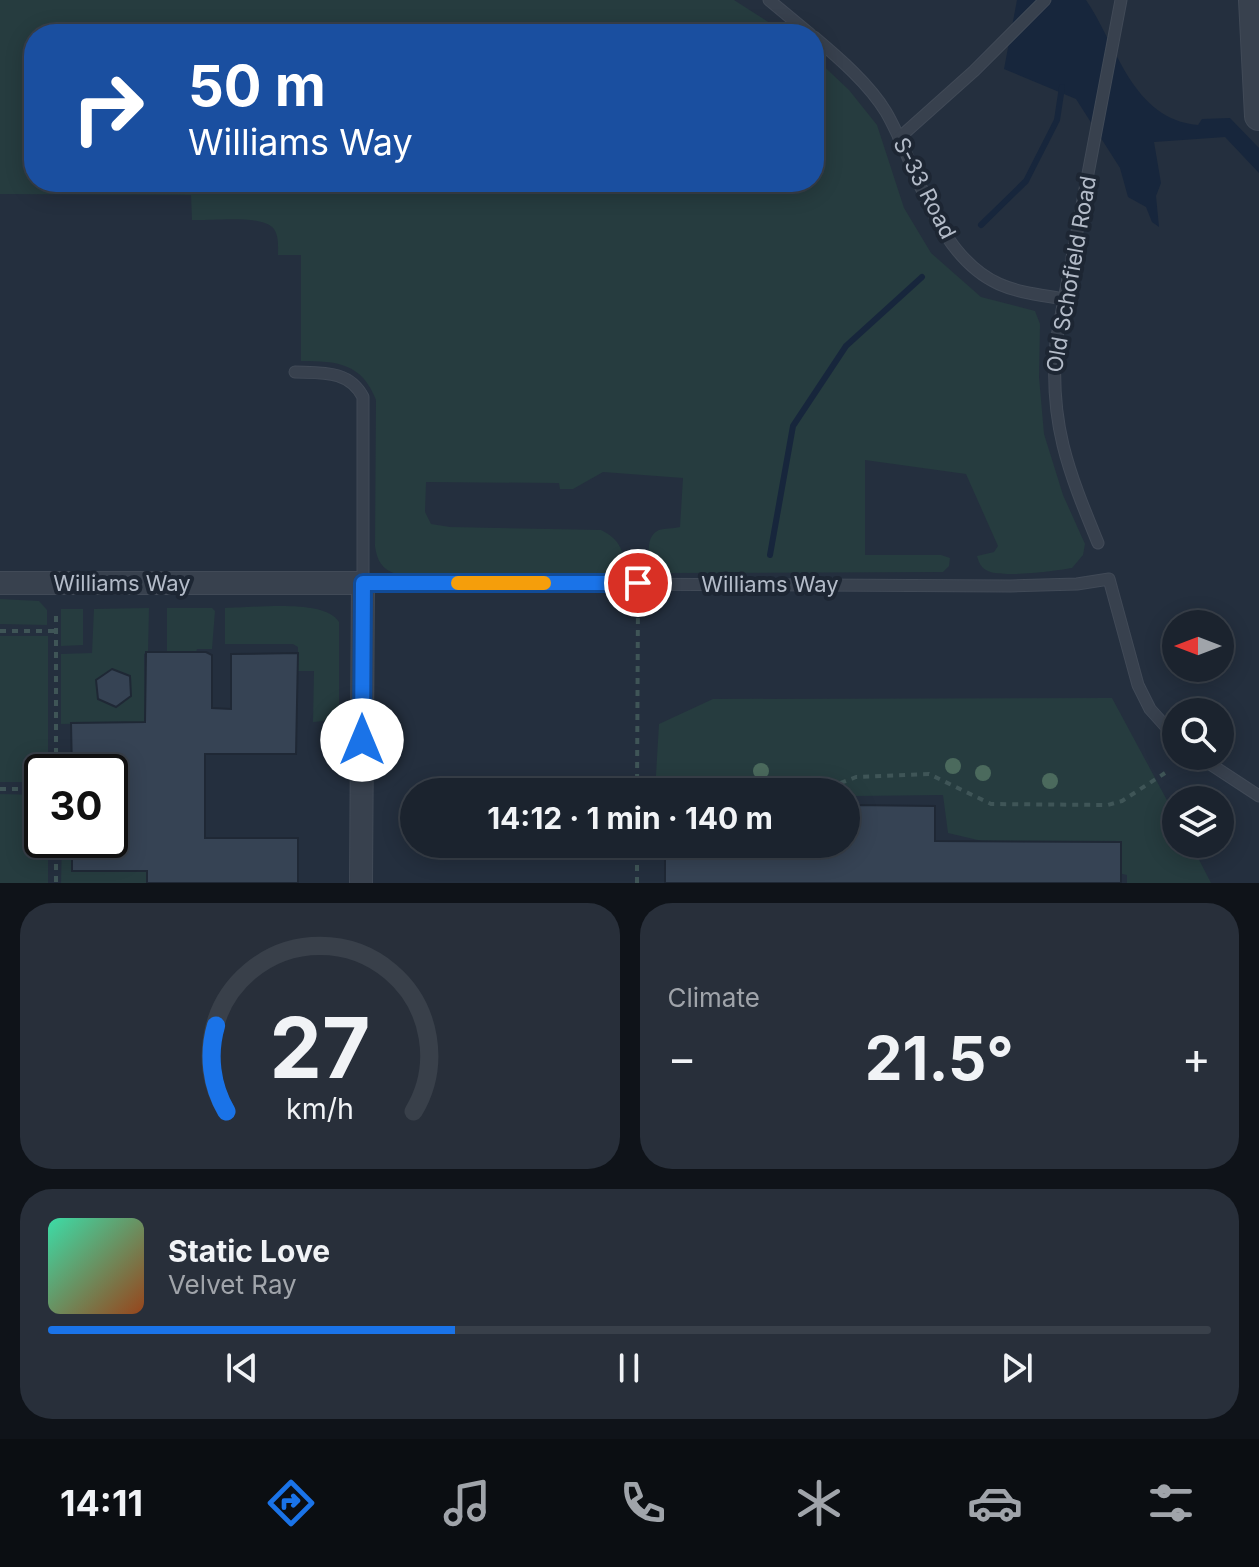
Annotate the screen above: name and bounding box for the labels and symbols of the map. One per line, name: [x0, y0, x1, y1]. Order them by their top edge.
street label: S-33 Road: [888, 133, 962, 243]
street label: Old Schofield Road: [1041, 174, 1101, 374]
pin: [604, 549, 672, 617]
street label: Williams Way: [53, 570, 191, 596]
street label: Williams Way: [701, 571, 839, 597]
north arrow: [1162, 610, 1234, 682]
position arrow: [320, 698, 404, 782]
speed limit sign: 30: [24, 754, 128, 858]

